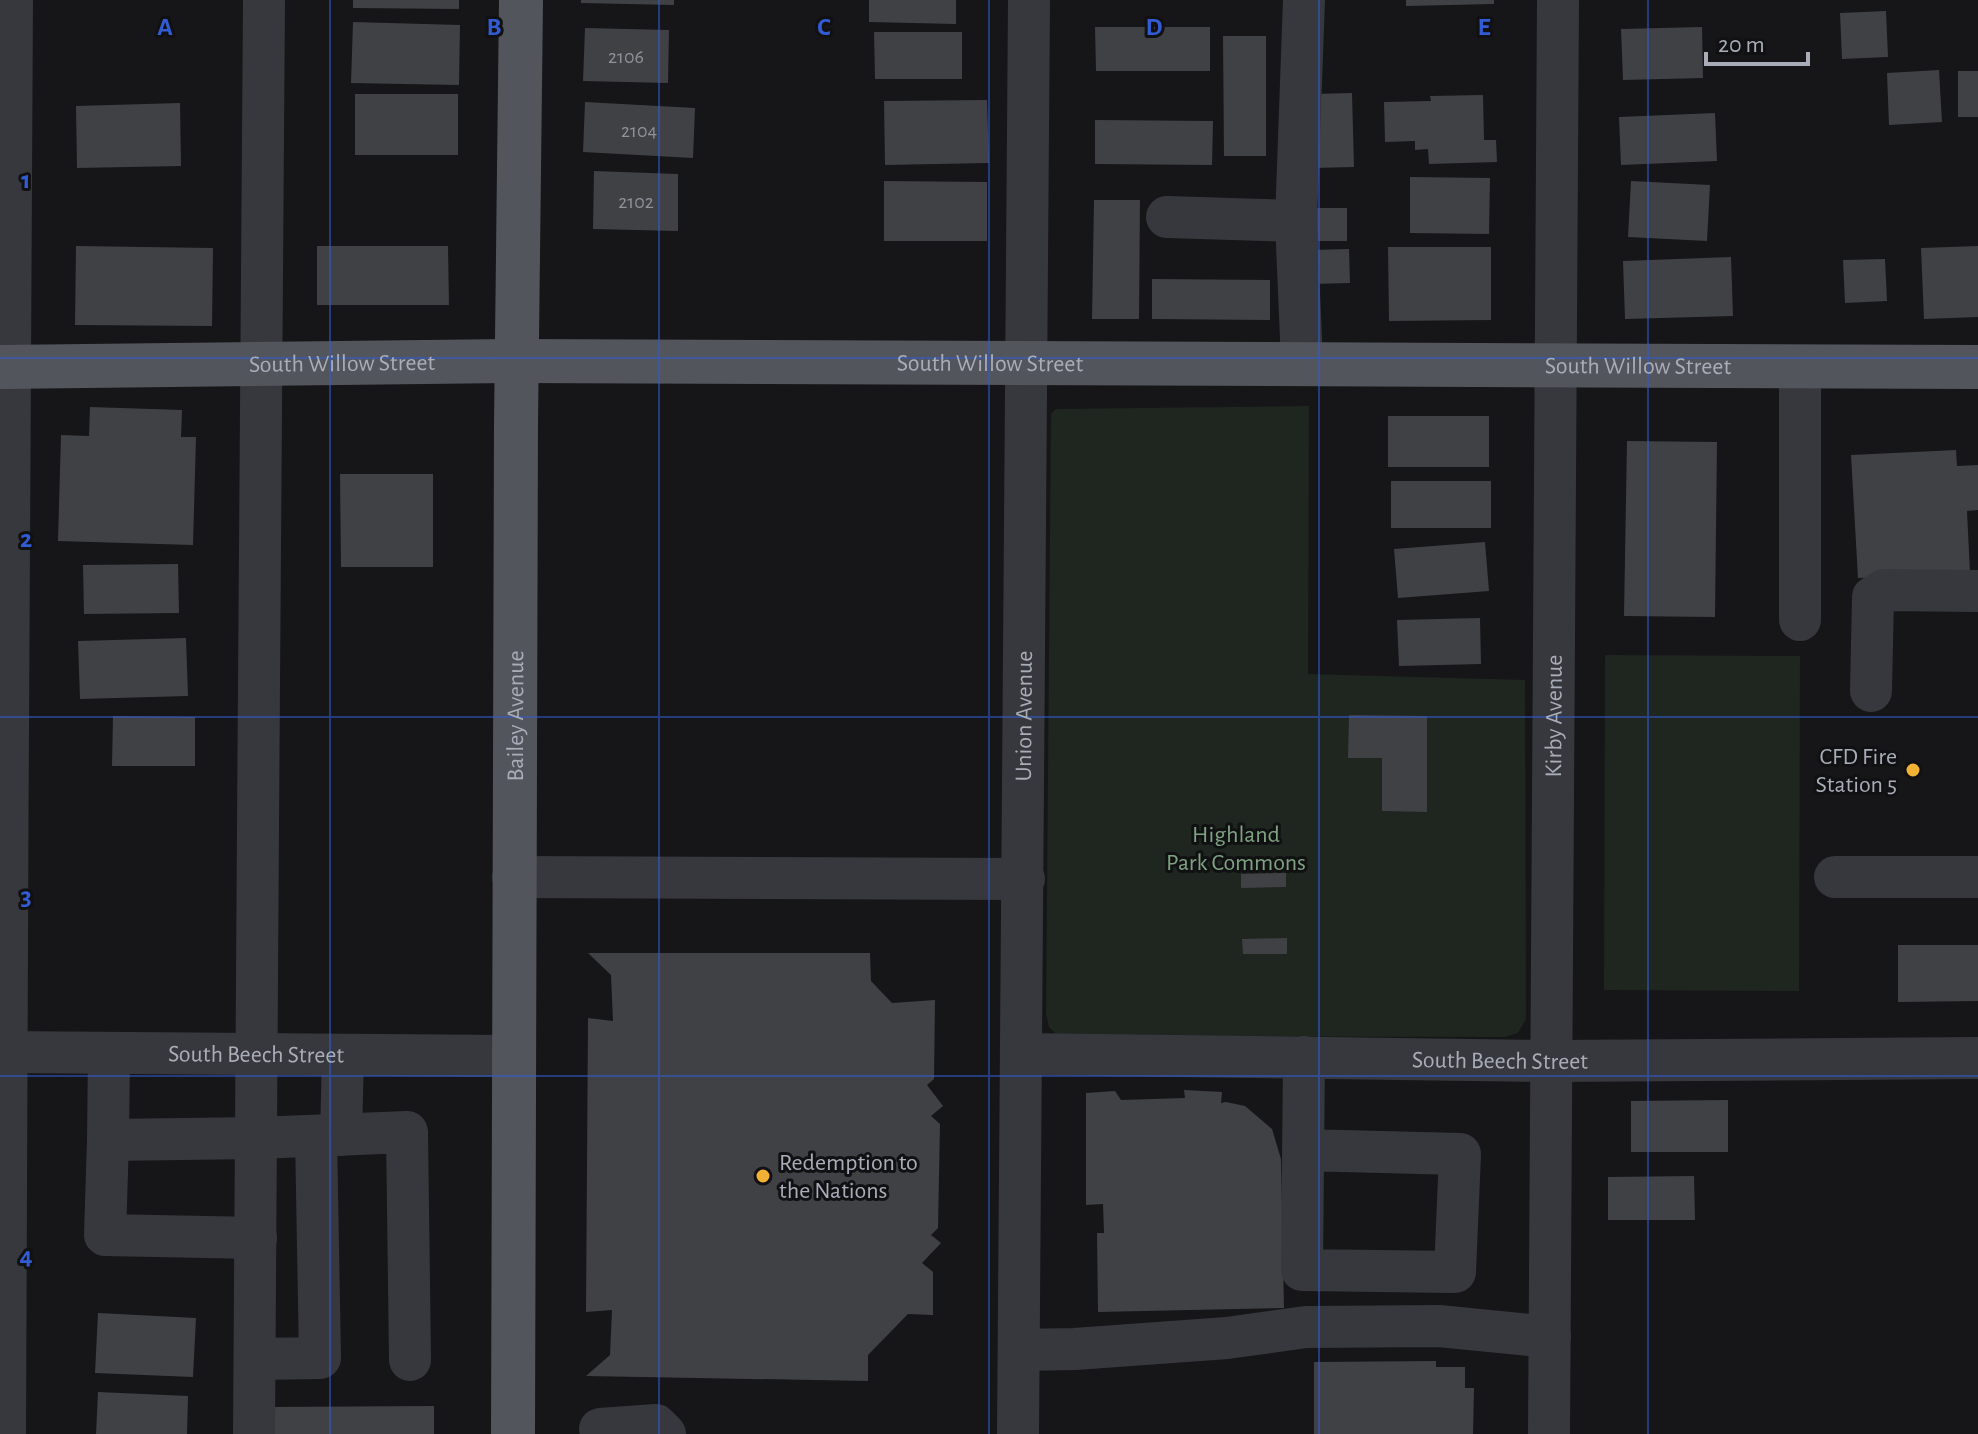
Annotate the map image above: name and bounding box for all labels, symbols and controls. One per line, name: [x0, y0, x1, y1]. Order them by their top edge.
text: A: [157, 14, 173, 40]
text: B: [486, 14, 502, 40]
text: C: [817, 14, 831, 40]
text: D: [1145, 14, 1163, 40]
text: E: [1477, 14, 1491, 40]
scale bar: [1706, 16, 1808, 66]
text: 20 m: [1718, 33, 1765, 57]
house number: 2106: [608, 47, 644, 67]
house number: 2104: [621, 121, 657, 141]
text: 1: [21, 167, 31, 193]
house number: 2102: [618, 192, 654, 212]
street label: South Willow Street: [249, 351, 436, 377]
street label: South Willow Street: [897, 352, 1083, 376]
street label: South Willow Street: [1545, 354, 1731, 379]
text: 2: [20, 526, 32, 552]
street label: Bailey Avenue: [504, 650, 528, 782]
street label: Union Avenue: [1012, 651, 1037, 781]
street label: Kirby Avenue: [1542, 654, 1567, 778]
place label: CFD Fire Station 5: [1816, 745, 1897, 797]
marker: CFD Fire Station 5: [1904, 761, 1922, 779]
park label: Highland Park Commons: [1166, 823, 1306, 875]
text: 3: [20, 884, 32, 910]
street label: South Beech Street: [168, 1042, 344, 1068]
street label: South Beech Street: [1412, 1048, 1588, 1074]
place label: Redemption to the Nations: [779, 1151, 918, 1203]
marker: Redemption to the Nations: [754, 1167, 772, 1185]
text: 4: [19, 1243, 33, 1269]

